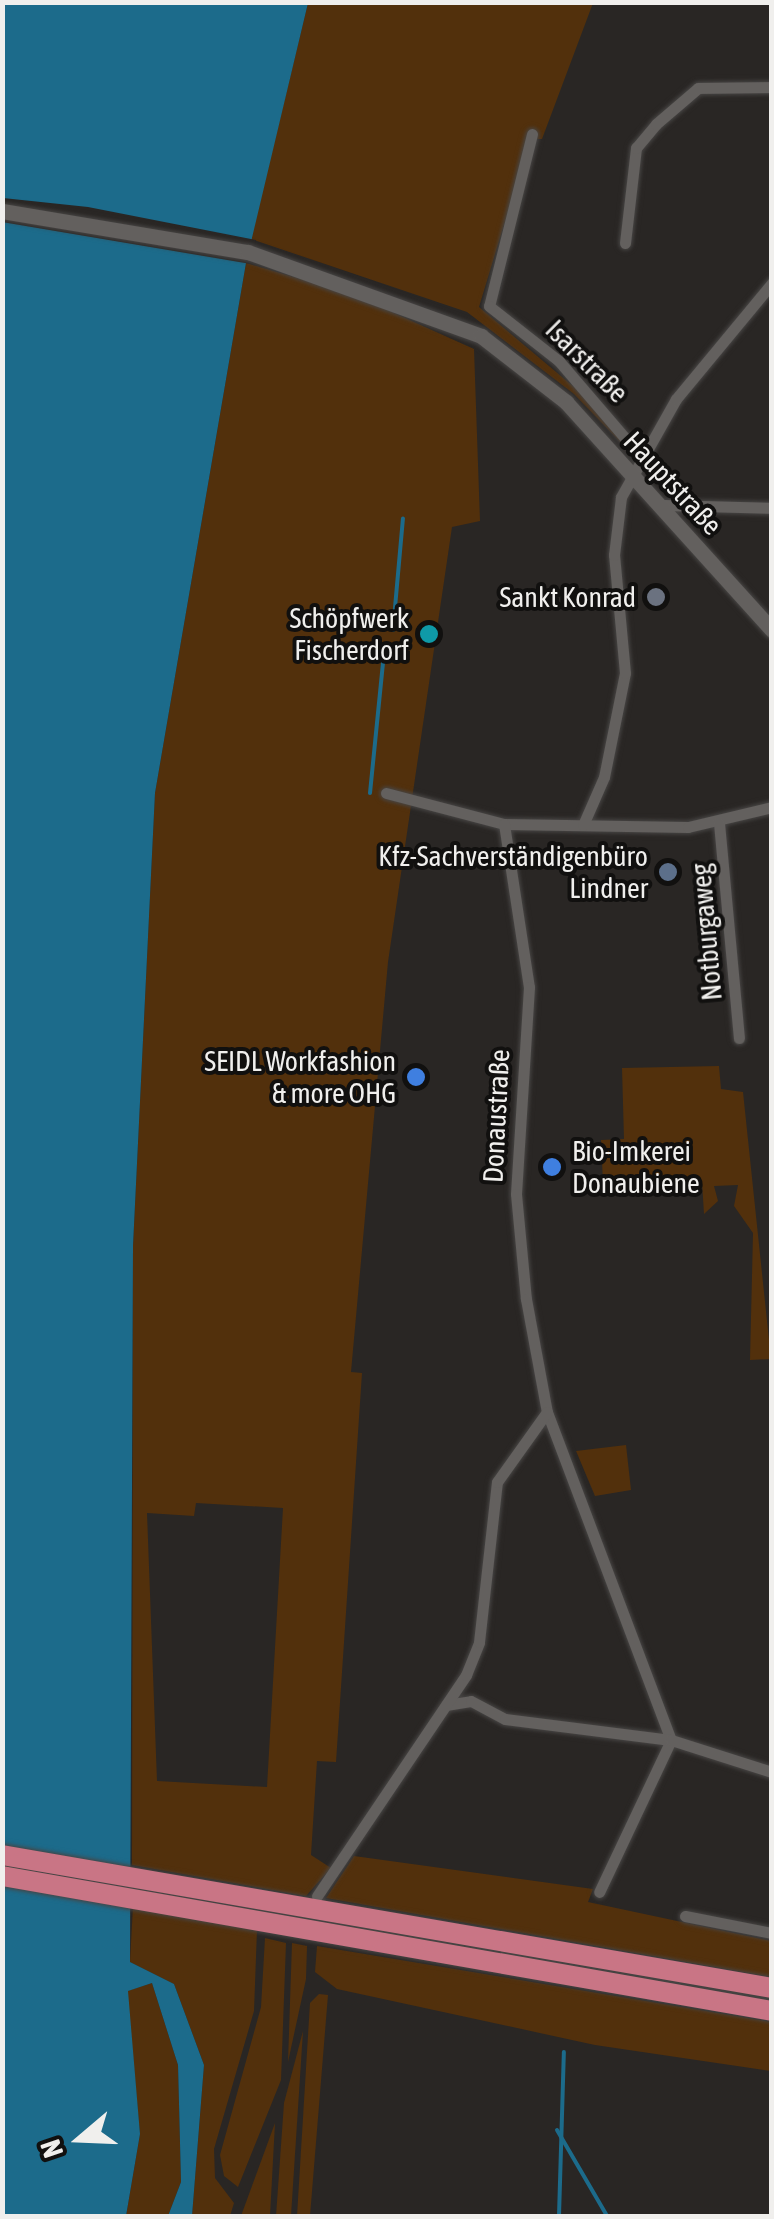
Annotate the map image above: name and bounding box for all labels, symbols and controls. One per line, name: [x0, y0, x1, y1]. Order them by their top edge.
street label: Isarstraße: [539, 313, 635, 409]
street label: Hauptstraße: [617, 424, 729, 542]
place label: Sankt Konrad: [500, 580, 636, 614]
marker: Sankt Konrad: [645, 586, 667, 608]
place label: Schöpfwerk Fischerdorf: [289, 601, 409, 667]
marker: Schöpfwerk Fischerdorf: [418, 623, 440, 645]
place label: Kfz-Sachverständigenbüro Lindner: [378, 839, 648, 905]
marker: Kfz-Sachverständigenbüro Lindner: [657, 861, 679, 883]
street label: Notburgaweg: [683, 862, 729, 1002]
place label: SEIDL Workfashion & more OHG: [204, 1044, 396, 1110]
street label: Donaustraße: [476, 1048, 516, 1184]
marker: SEIDL Workfashion & more OHG: [405, 1066, 427, 1088]
place label: Bio-Imkerei Donaubiene: [572, 1134, 700, 1200]
marker: Bio-Imkerei Donaubiene: [541, 1156, 563, 1178]
north arrow: [30, 2089, 130, 2189]
text: N: [34, 2136, 69, 2162]

